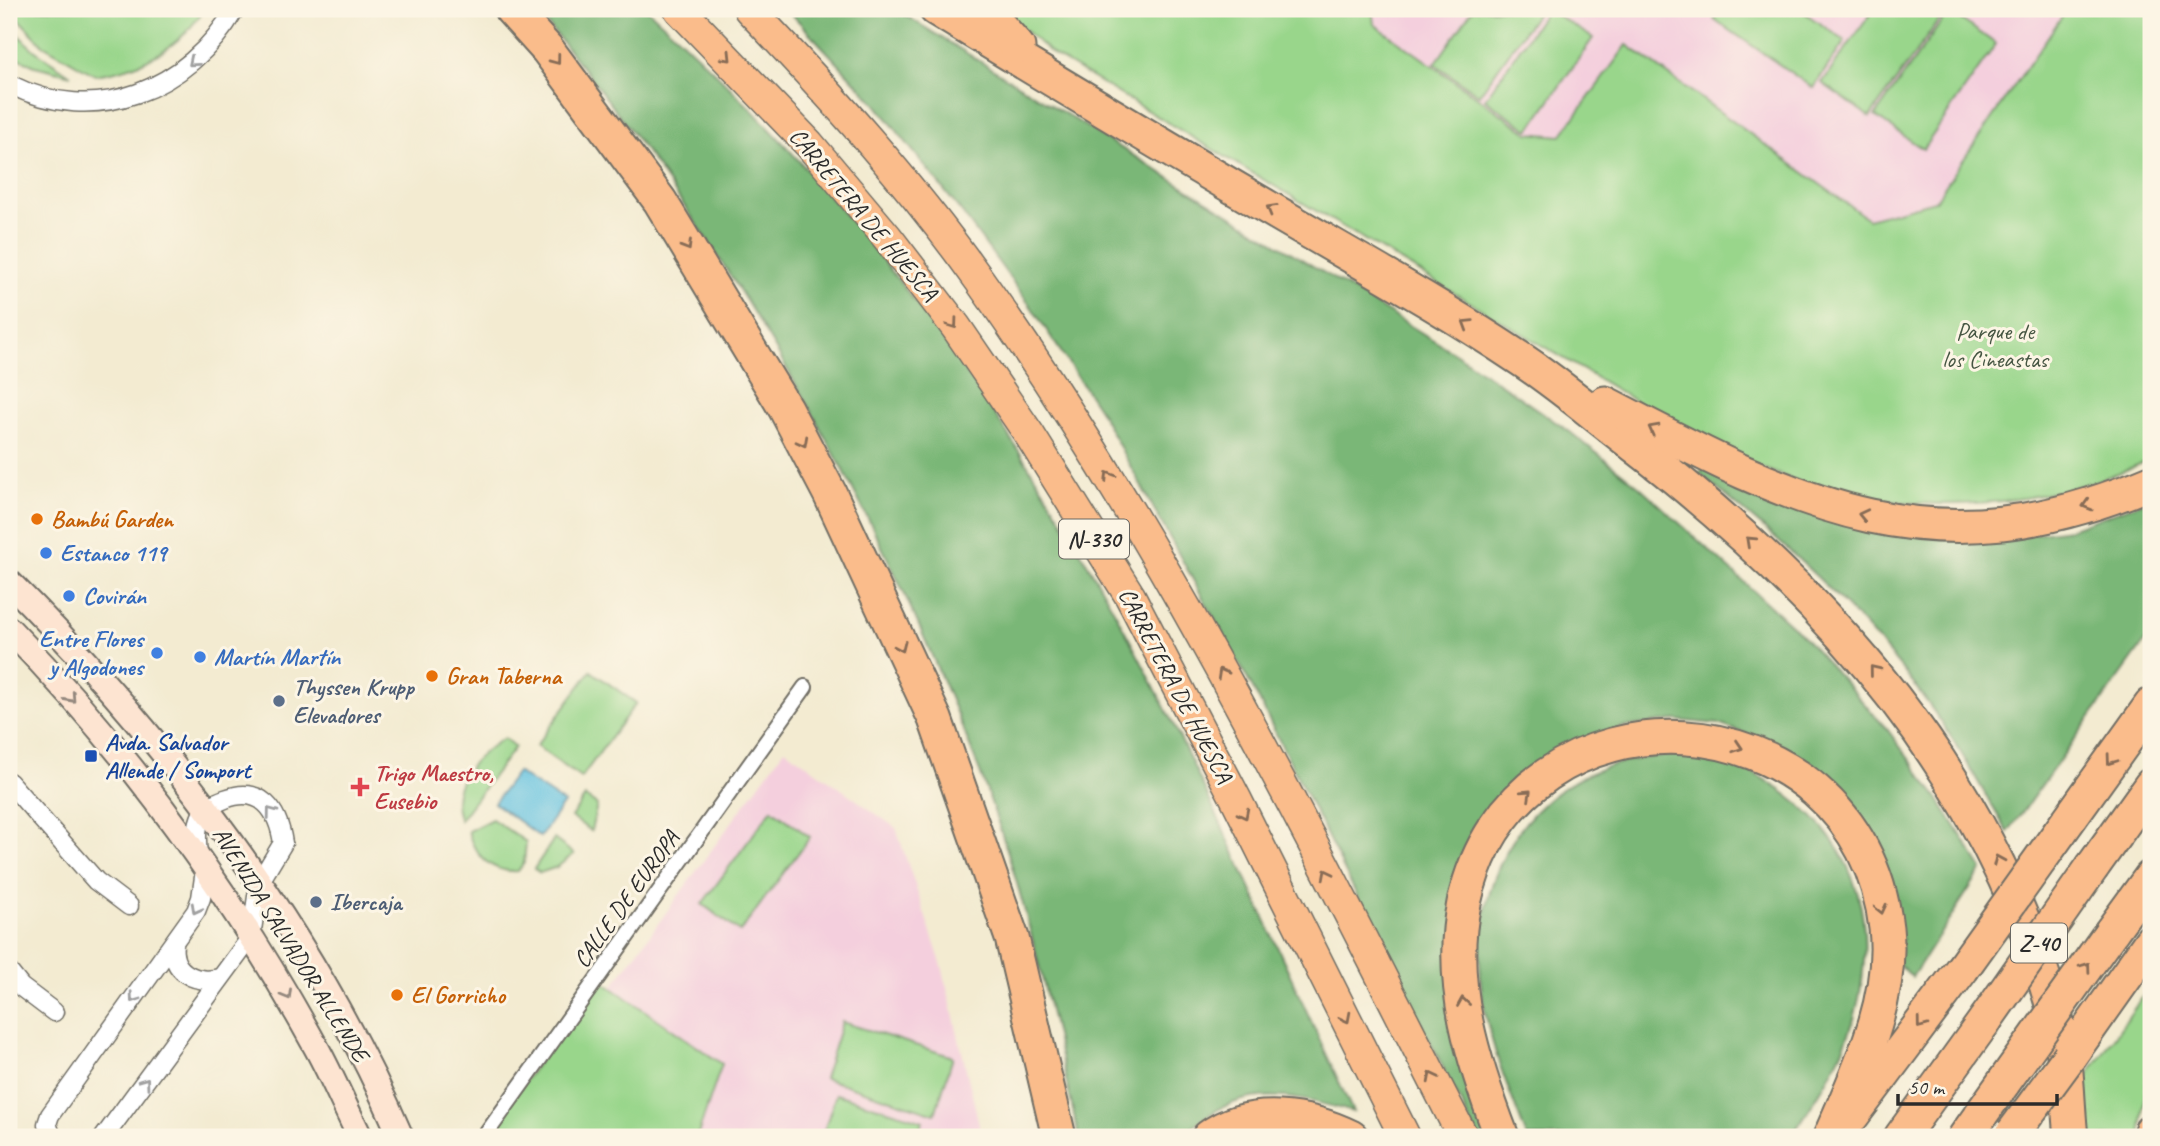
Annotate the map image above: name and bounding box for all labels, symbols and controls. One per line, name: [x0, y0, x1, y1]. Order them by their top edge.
one-way arrow: [719, 49, 732, 62]
one-way arrow: [548, 53, 560, 65]
one-way arrow: [189, 54, 202, 66]
street label: CARRETERA DE HUESCA: [783, 121, 946, 307]
one-way arrow: [1265, 204, 1278, 217]
one-way arrow: [679, 238, 692, 251]
one-way arrow: [945, 316, 958, 329]
park label: Parque de los Cineastas: [1942, 316, 2049, 374]
one-way arrow: [1461, 320, 1474, 333]
one-way arrow: [1648, 424, 1661, 437]
one-way arrow: [794, 435, 808, 447]
one-way arrow: [1104, 470, 1117, 483]
one-way arrow: [2082, 497, 2094, 512]
place label: Bambú Garden: [51, 504, 175, 534]
one-way arrow: [1857, 509, 1869, 523]
marker: Bambú Garden: [29, 511, 45, 527]
road number: N-330: [1059, 520, 1129, 558]
one-way arrow: [1745, 537, 1758, 550]
place label: Estanco 119: [60, 538, 169, 568]
marker: Estanco 119: [38, 545, 54, 561]
place label: Covirán: [83, 581, 147, 611]
street label: CARRETERA DE HUESCA: [1112, 582, 1240, 788]
marker: Covirán: [61, 588, 77, 604]
place label: Entre Flores y Algodones: [39, 624, 146, 682]
one-way arrow: [893, 640, 907, 652]
place label: Martín Martín: [214, 642, 341, 672]
marker: Entre Flores y Algodones: [149, 645, 165, 661]
marker: Martín Martín: [192, 649, 208, 665]
place label: Gran Taberna: [446, 661, 563, 691]
one-way arrow: [1869, 666, 1882, 678]
marker: Gran Taberna: [424, 668, 440, 684]
one-way arrow: [1217, 668, 1230, 680]
place label: Thyssen Krupp Elevadores: [293, 672, 415, 730]
one-way arrow: [63, 690, 75, 703]
marker: Thyssen Krupp Elevadores: [271, 693, 287, 709]
place label: Avda. Salvador Allende / Somport: [105, 727, 253, 785]
one-way arrow: [1732, 739, 1744, 753]
marker: Avda. Salvador Allende / Somport: [83, 748, 99, 764]
one-way arrow: [2107, 752, 2120, 765]
place label: Trigo Maestro, Eusebio: [374, 758, 494, 816]
marker: Trigo Maestro, Eusebio: [352, 779, 368, 795]
one-way arrow: [1519, 790, 1532, 802]
one-way arrow: [267, 807, 280, 820]
one-way arrow: [1236, 807, 1250, 819]
street label: AVENIDA SALVADOR ALLENDE: [206, 821, 377, 1070]
street label: CALLE DE EUROPA: [566, 824, 686, 973]
one-way arrow: [1992, 855, 2006, 867]
one-way arrow: [1322, 869, 1336, 881]
place label: Ibercaja: [330, 887, 403, 917]
marker: Ibercaja: [308, 894, 324, 910]
one-way arrow: [190, 901, 204, 914]
one-way arrow: [1873, 903, 1887, 915]
road number: Z-40: [2011, 924, 2067, 962]
one-way arrow: [2078, 962, 2091, 975]
place label: El Gorricho: [411, 980, 507, 1010]
one-way arrow: [278, 987, 291, 1000]
marker: El Gorricho: [389, 987, 405, 1003]
one-way arrow: [130, 991, 142, 1003]
one-way arrow: [1456, 996, 1471, 1007]
one-way arrow: [1337, 1011, 1351, 1023]
one-way arrow: [1917, 1016, 1929, 1028]
scale bar: [1898, 1062, 2057, 1106]
one-way arrow: [1426, 1071, 1440, 1084]
text: 50 m: [1908, 1074, 1946, 1100]
one-way arrow: [136, 1077, 149, 1090]

